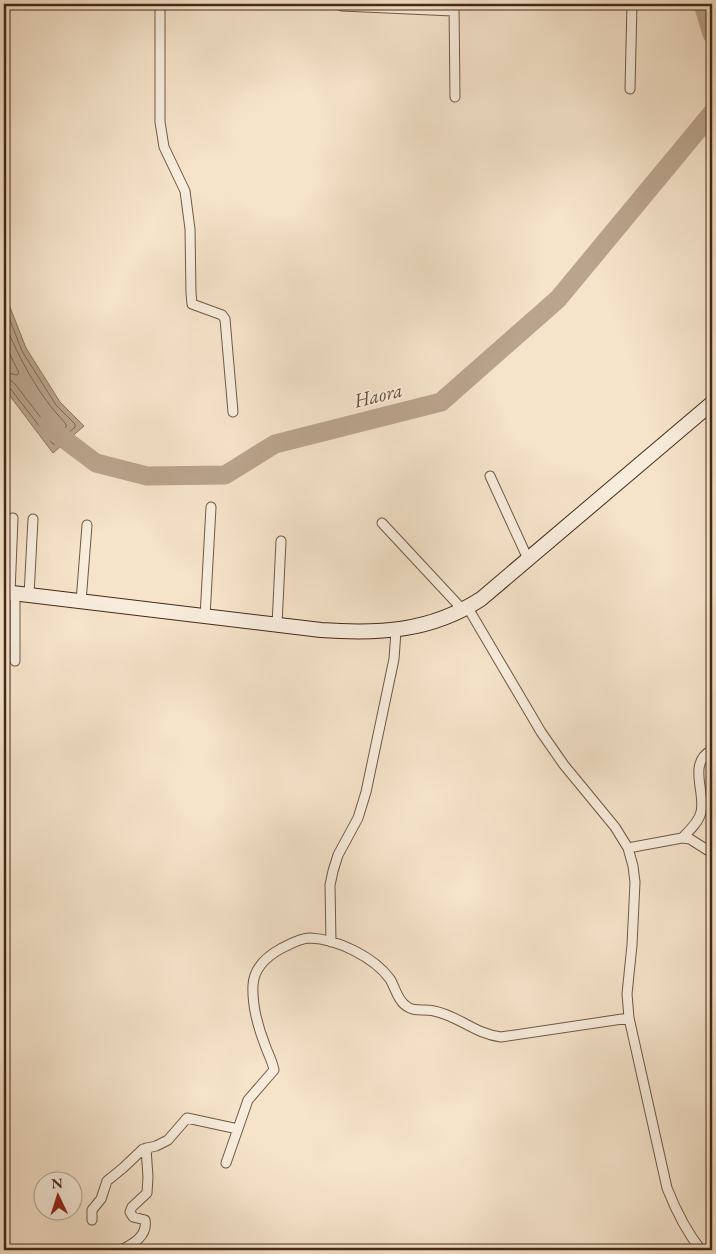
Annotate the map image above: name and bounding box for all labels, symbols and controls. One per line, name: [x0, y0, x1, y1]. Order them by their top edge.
water label: Haora: [350, 376, 405, 414]
north arrow: [32, 1172, 82, 1222]
text: N: [51, 1174, 64, 1192]

